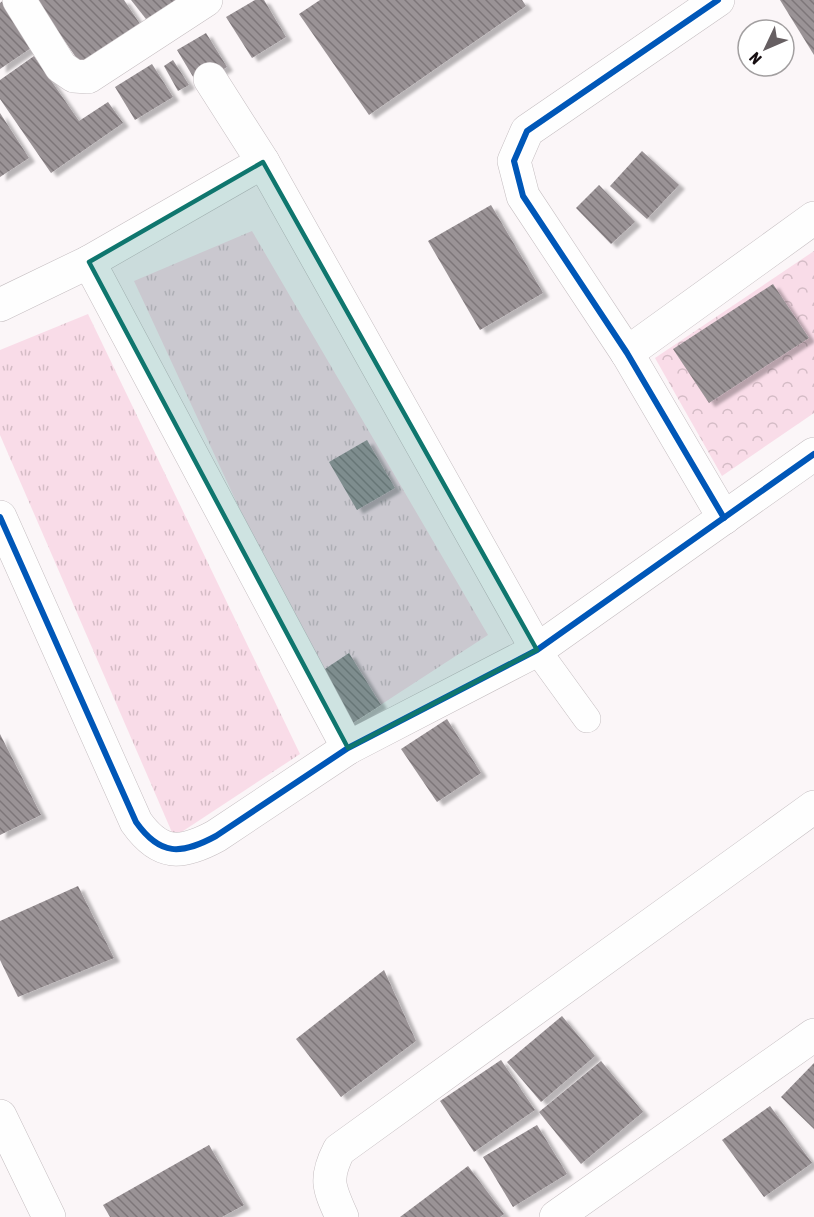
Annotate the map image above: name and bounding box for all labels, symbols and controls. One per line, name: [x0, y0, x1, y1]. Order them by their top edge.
north arrow: [736, 18, 796, 78]
text: N: [745, 49, 765, 68]

